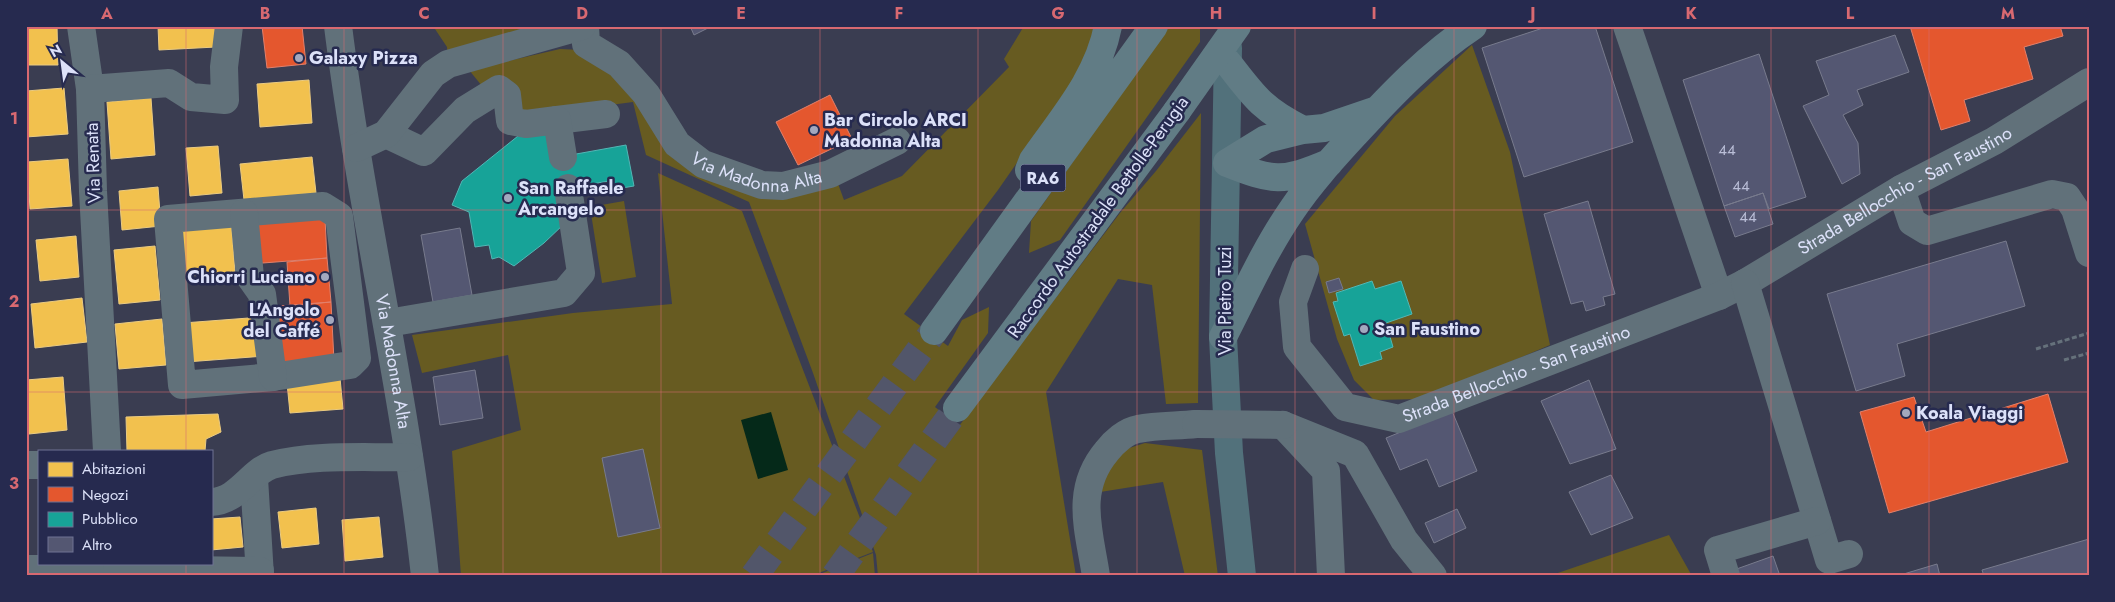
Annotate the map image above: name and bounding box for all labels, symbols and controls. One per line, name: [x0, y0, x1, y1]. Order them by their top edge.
text: A: [100, 2, 113, 25]
text: B: [260, 2, 270, 25]
text: C: [418, 2, 430, 25]
text: D: [576, 2, 588, 25]
text: E: [736, 2, 746, 25]
text: F: [895, 2, 903, 25]
text: G: [1051, 2, 1065, 25]
text: H: [1210, 2, 1222, 25]
text: I: [1371, 2, 1377, 25]
text: J: [1527, 2, 1536, 25]
text: K: [1685, 2, 1697, 25]
text: L: [1846, 2, 1855, 25]
text: M: [2001, 2, 2015, 25]
north arrow: [38, 38, 88, 88]
text: N: [46, 39, 65, 62]
place label: Galaxy Pizza: [309, 45, 418, 71]
marker: Galaxy Pizza: [293, 52, 305, 64]
street label: Raccordo Autostradale Bettolle-Perugia: [1001, 91, 1195, 343]
text: 1: [10, 107, 18, 130]
place label: Bar Circolo ARCI Madonna Alta: [824, 107, 967, 154]
street label: Strada Bellocchio - San Faustino: [1793, 120, 2017, 261]
street label: Via Renata: [79, 122, 107, 204]
marker: Bar Circolo ARCI Madonna Alta: [808, 124, 820, 136]
house number: 44: [1718, 139, 1736, 161]
street label: Via Madonna Alta: [685, 146, 825, 199]
road number: RA6: [1020, 164, 1066, 192]
place label: San Raffaele Arcangelo: [517, 175, 624, 222]
house number: 44: [1732, 175, 1750, 197]
marker: San Raffaele Arcangelo: [502, 192, 514, 204]
house number: 44: [1739, 206, 1757, 228]
street label: Via Pietro Tuzi: [1212, 246, 1238, 356]
place label: Chiorri Luciano: [187, 264, 315, 290]
marker: Chiorri Luciano: [319, 271, 331, 283]
text: 2: [9, 290, 19, 313]
street label: Via Madonna Alta: [369, 292, 418, 431]
place label: L'Angolo del Caffé: [243, 297, 320, 344]
marker: L'Angolo del Caffé: [324, 314, 336, 326]
place label: San Faustino: [1374, 316, 1480, 342]
street label: Strada Bellocchio - San Faustino: [1398, 318, 1634, 430]
marker: San Faustino: [1358, 323, 1370, 335]
place label: Koala Viaggi: [1916, 400, 2023, 426]
marker: Koala Viaggi: [1900, 407, 1912, 419]
legend: [38, 450, 212, 564]
text: Abitazioni: [82, 458, 146, 480]
text: 3: [9, 472, 19, 495]
text: Negozi: [82, 484, 129, 506]
text: Pubblico: [82, 508, 138, 530]
text: Altro: [82, 534, 112, 556]

